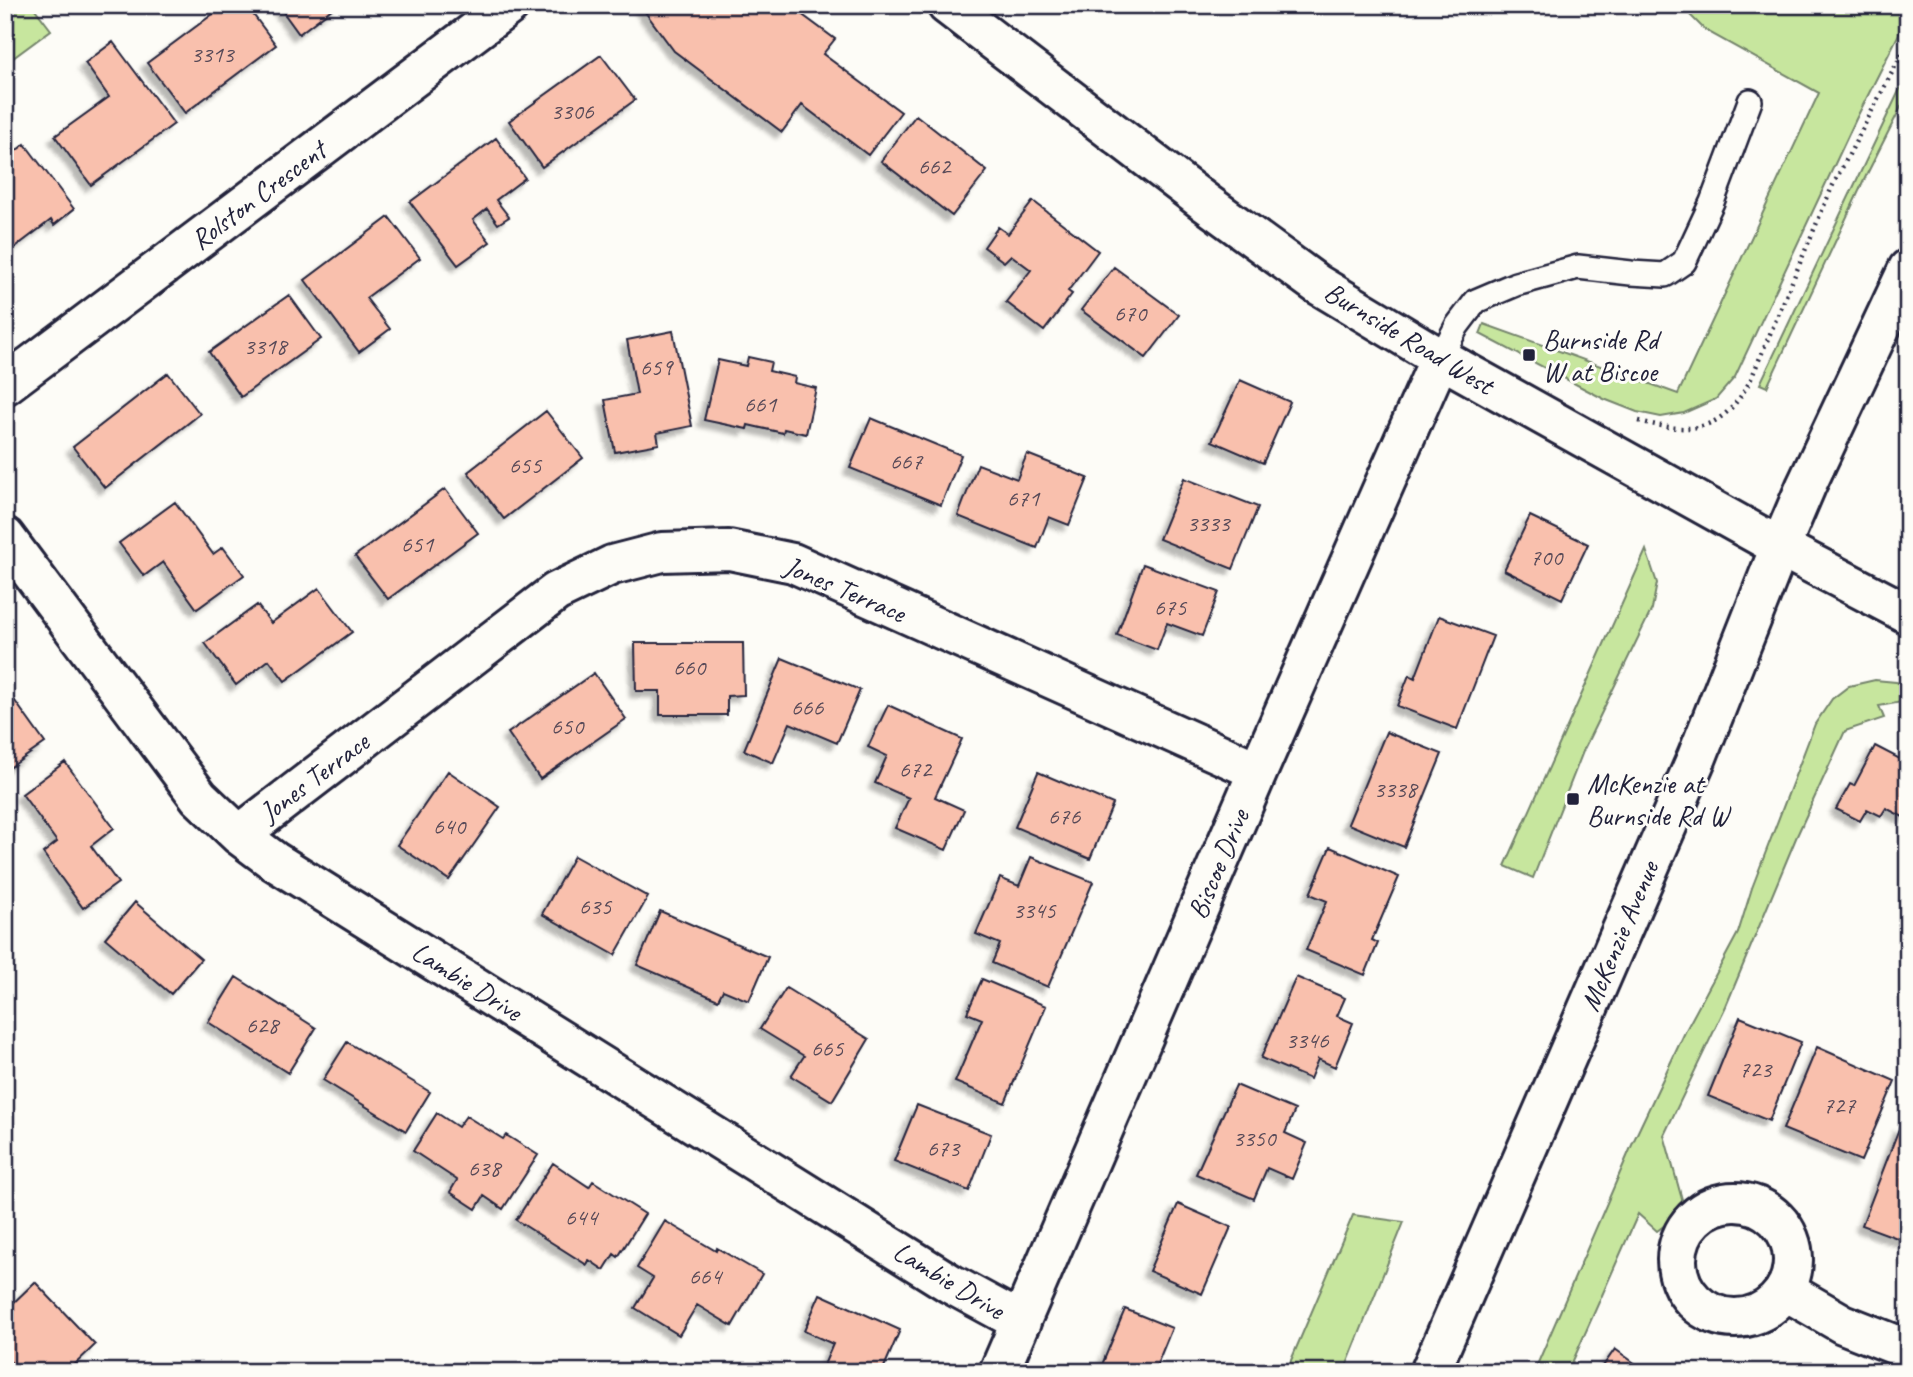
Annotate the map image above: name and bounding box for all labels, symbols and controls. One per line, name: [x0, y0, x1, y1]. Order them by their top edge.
house number: 3313: [190, 39, 236, 69]
house number: 3306: [550, 96, 595, 126]
street label: Rolston Crescent: [183, 131, 336, 257]
house number: 662: [918, 151, 952, 181]
street label: Burnside Road West: [1318, 274, 1502, 404]
house number: 670: [1114, 298, 1148, 328]
place label: Burnside Rd W at Biscoe: [1543, 322, 1662, 389]
house number: 3318: [243, 331, 289, 361]
marker: Burnside Rd W at Biscoe: [1521, 347, 1537, 363]
house number: 659: [640, 352, 674, 382]
house number: 661: [744, 389, 777, 419]
house number: 667: [890, 446, 923, 476]
house number: 655: [509, 450, 542, 480]
house number: 671: [1007, 483, 1040, 513]
house number: 3333: [1186, 508, 1232, 538]
house number: 651: [401, 529, 434, 559]
house number: 700: [1530, 542, 1564, 572]
street label: Jones Terrace: [777, 547, 912, 631]
house number: 675: [1154, 592, 1187, 622]
house number: 660: [673, 652, 707, 682]
house number: 666: [791, 692, 824, 722]
house number: 650: [551, 711, 585, 741]
street label: Jones Terrace: [251, 723, 377, 831]
house number: 672: [899, 754, 933, 784]
place label: McKenzie at Burnside Rd W: [1587, 766, 1732, 833]
house number: 3338: [1373, 774, 1419, 804]
marker: McKenzie at Burnside Rd W: [1565, 791, 1581, 807]
house number: 676: [1048, 801, 1081, 831]
street label: Biscoe Drive: [1179, 802, 1257, 924]
house number: 640: [433, 811, 467, 841]
street label: McKenzie Avenue: [1572, 854, 1667, 1016]
house number: 635: [579, 891, 612, 921]
house number: 3345: [1012, 895, 1057, 925]
street label: Lambie Drive: [405, 933, 530, 1030]
house number: 628: [246, 1010, 280, 1040]
house number: 3346: [1285, 1025, 1330, 1055]
house number: 665: [811, 1033, 844, 1063]
house number: 723: [1739, 1054, 1773, 1084]
house number: 727: [1823, 1090, 1856, 1120]
house number: 3350: [1232, 1123, 1278, 1153]
house number: 673: [927, 1133, 961, 1163]
house number: 638: [468, 1153, 502, 1183]
house number: 644: [565, 1202, 599, 1232]
street label: Lambie Drive: [887, 1233, 1012, 1328]
house number: 664: [689, 1261, 723, 1291]

